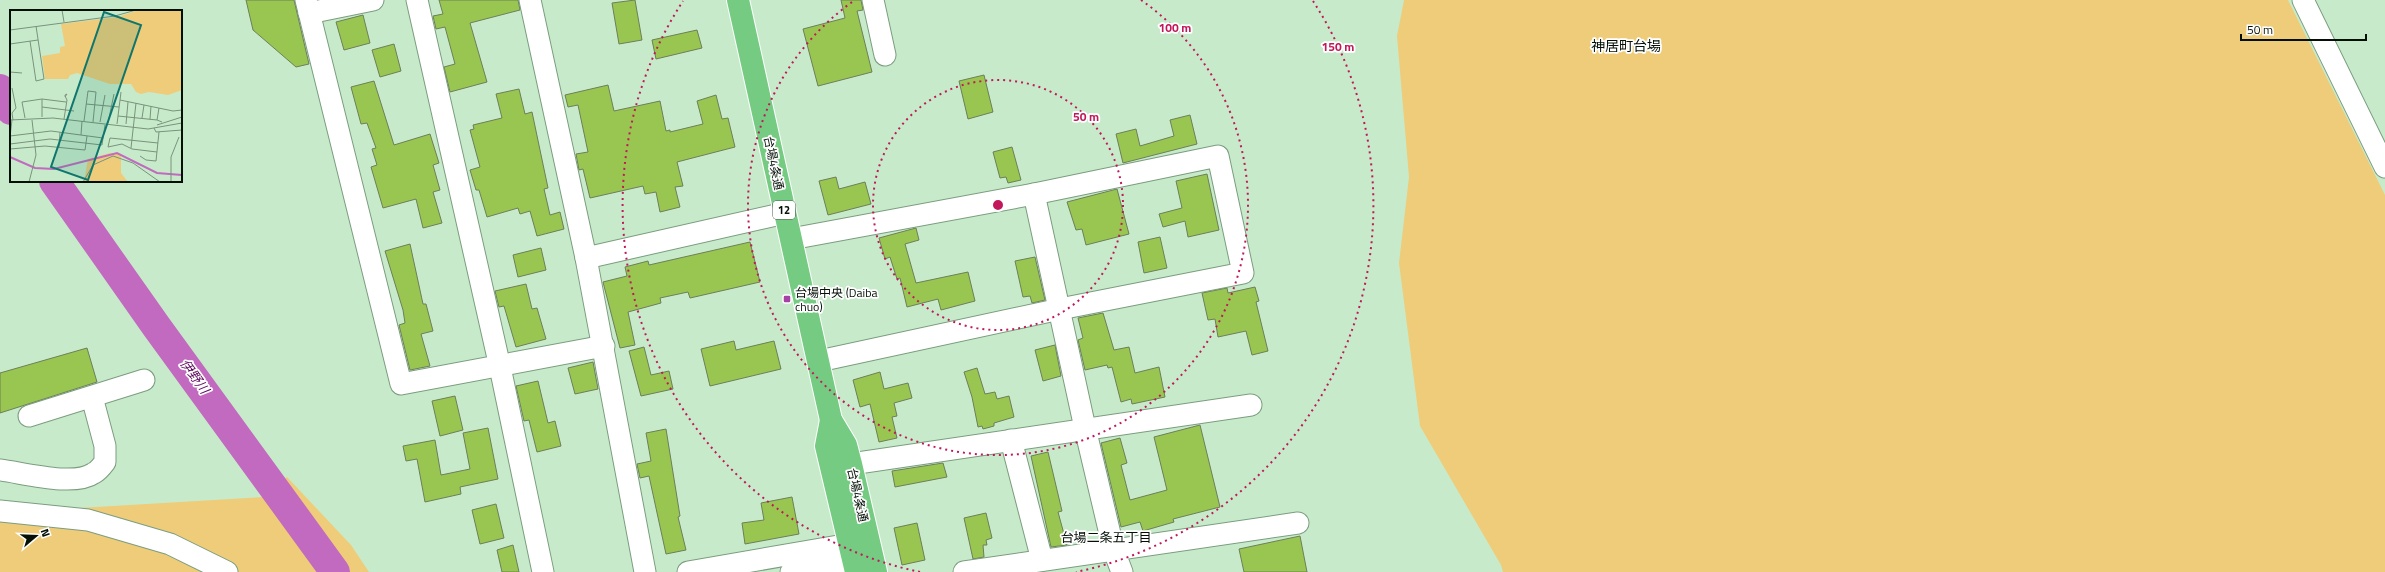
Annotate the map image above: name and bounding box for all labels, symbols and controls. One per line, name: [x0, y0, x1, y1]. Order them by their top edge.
inset map: [10, 10, 182, 182]
scale bar: [2241, 16, 2366, 42]
text: 100 m: [1159, 18, 1191, 37]
text: 50 m: [2247, 20, 2273, 39]
district label: 神居町台場: [1591, 35, 1661, 56]
text: 150 m: [1322, 37, 1354, 56]
text: 50 m: [1073, 107, 1099, 126]
street label: 台場4条通: [759, 134, 789, 192]
centre of rings: [991, 198, 1005, 212]
road number: 12: [773, 201, 795, 219]
place label: 台場中央 (Daiba chuo): [795, 283, 878, 316]
marker: 台場中央 (Daiba chuo): [782, 294, 792, 304]
water label: 伊野川: [175, 354, 216, 399]
street label: 台場4条通: [843, 466, 873, 524]
north arrow: [16, 516, 56, 556]
text: N: [37, 527, 54, 539]
district label: 台場二条五丁目: [1060, 527, 1152, 547]

